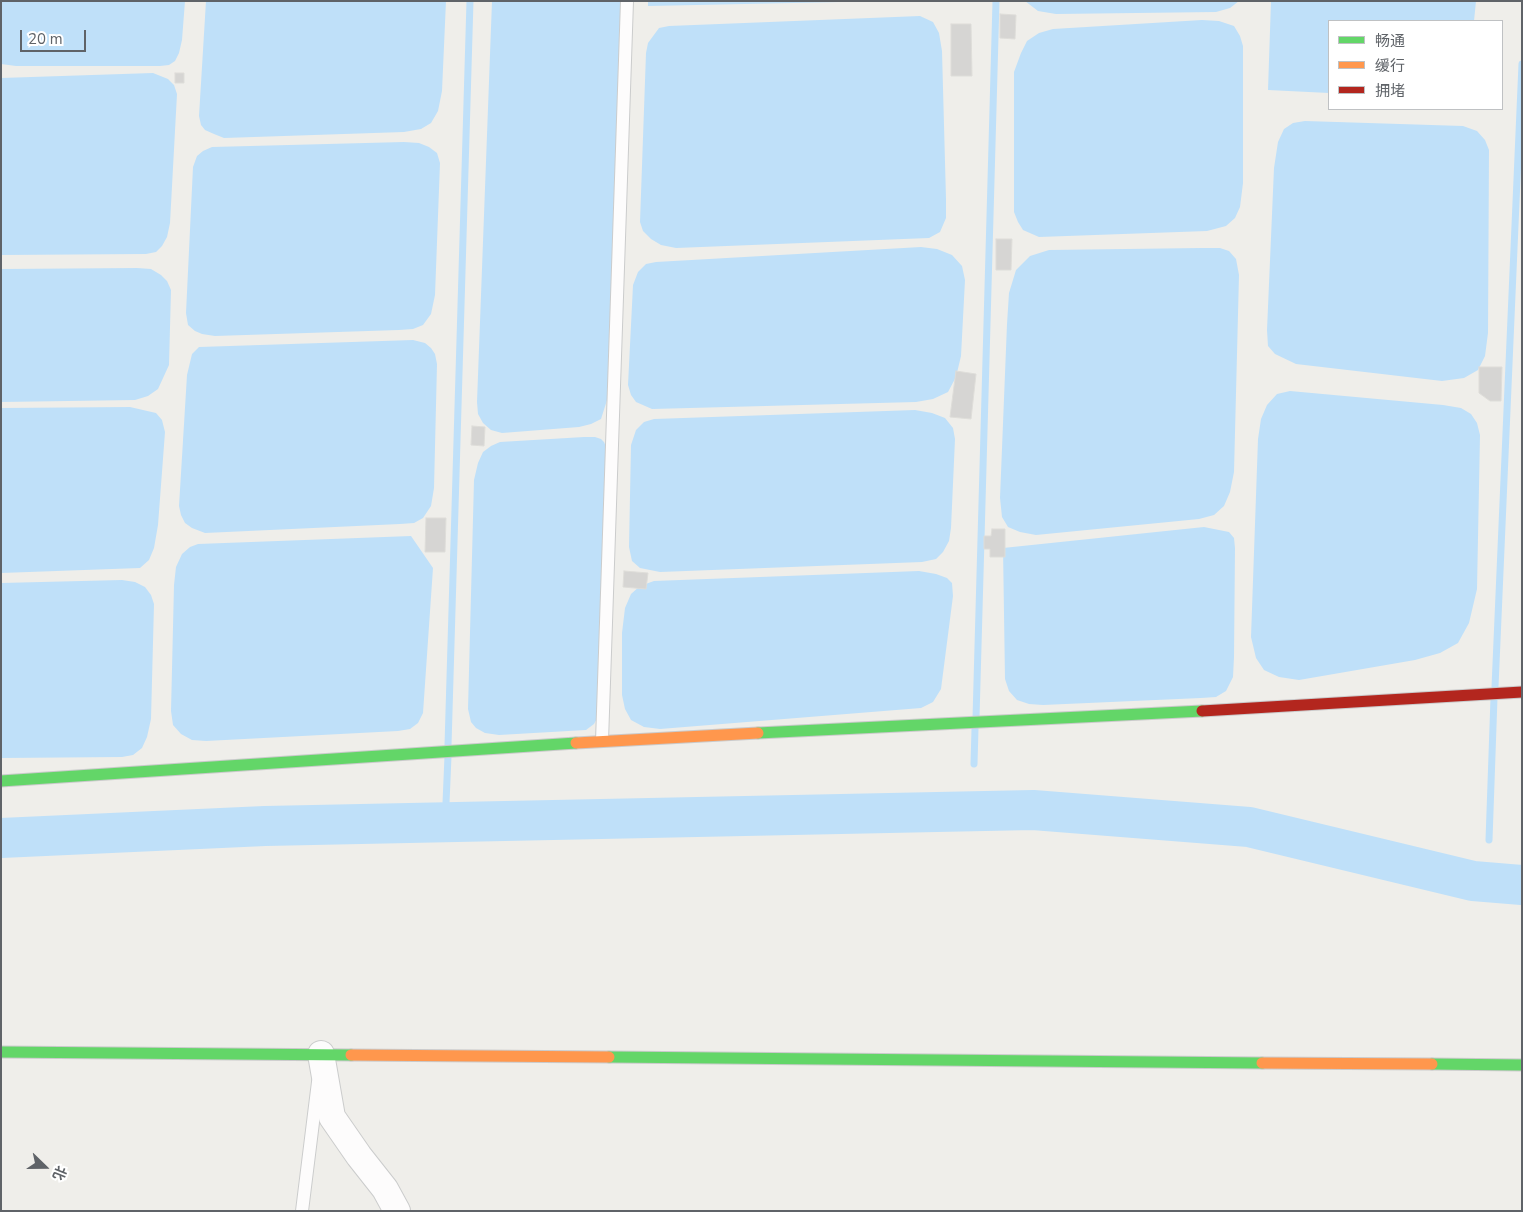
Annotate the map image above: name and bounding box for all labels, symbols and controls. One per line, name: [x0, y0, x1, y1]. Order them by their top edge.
scale bar: [22, 20, 89, 52]
legend: [1328, 20, 1503, 110]
text: 20 m: [28, 29, 63, 49]
text: 畅通: [1375, 31, 1405, 51]
text: 缓行: [1375, 56, 1405, 76]
text: 拥堵: [1375, 81, 1405, 101]
north arrow: [20, 1142, 70, 1192]
text: 北: [48, 1163, 71, 1183]

